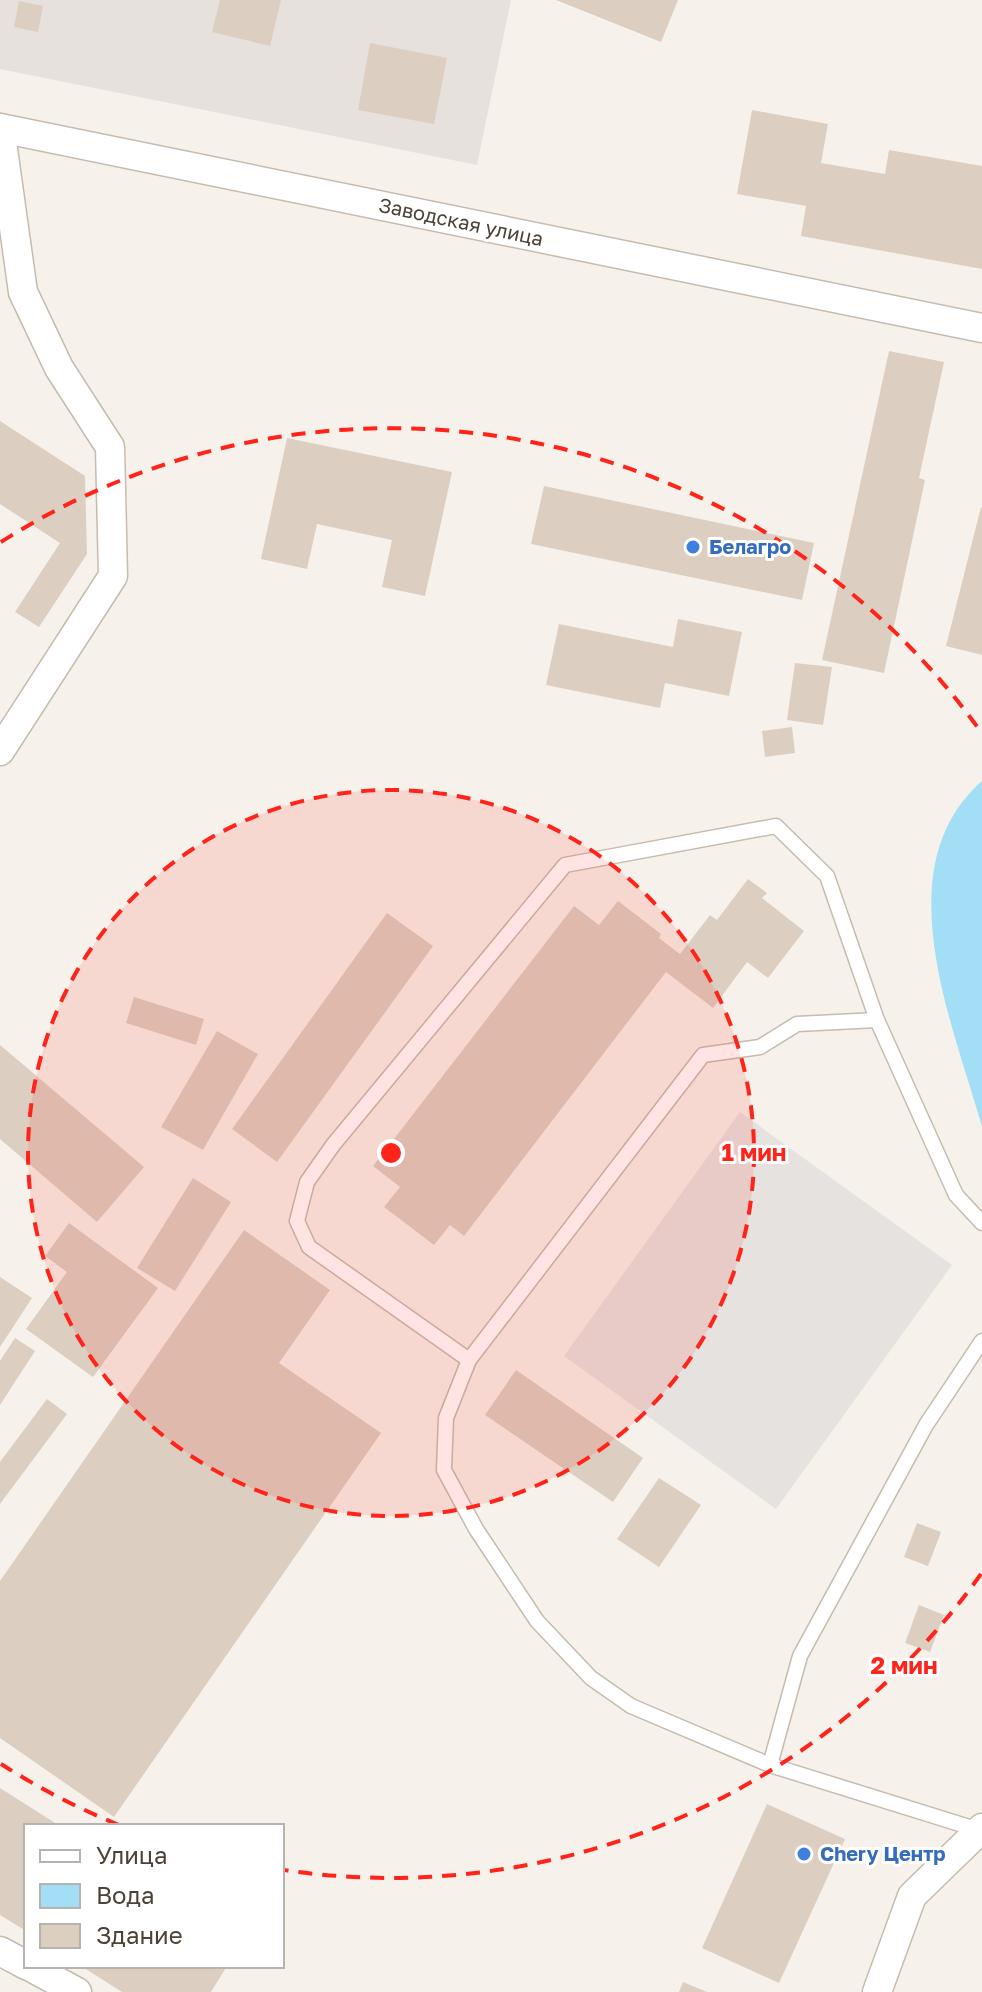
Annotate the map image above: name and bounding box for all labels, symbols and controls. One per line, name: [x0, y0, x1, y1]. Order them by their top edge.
street label: Заводская улица: [377, 192, 546, 250]
place label: Белагро: [709, 534, 791, 558]
marker: Белагро: [684, 538, 702, 556]
text: 1 мин: [722, 1137, 786, 1166]
centre of rings: [377, 1139, 405, 1167]
text: 2 мин: [870, 1650, 938, 1679]
legend: [24, 1824, 284, 1968]
text: Улица: [96, 1840, 168, 1869]
place label: Chery Центр: [820, 1841, 946, 1865]
marker: Chery Центр: [795, 1845, 813, 1863]
text: Вода: [96, 1880, 155, 1909]
text: Здание: [96, 1920, 183, 1949]

